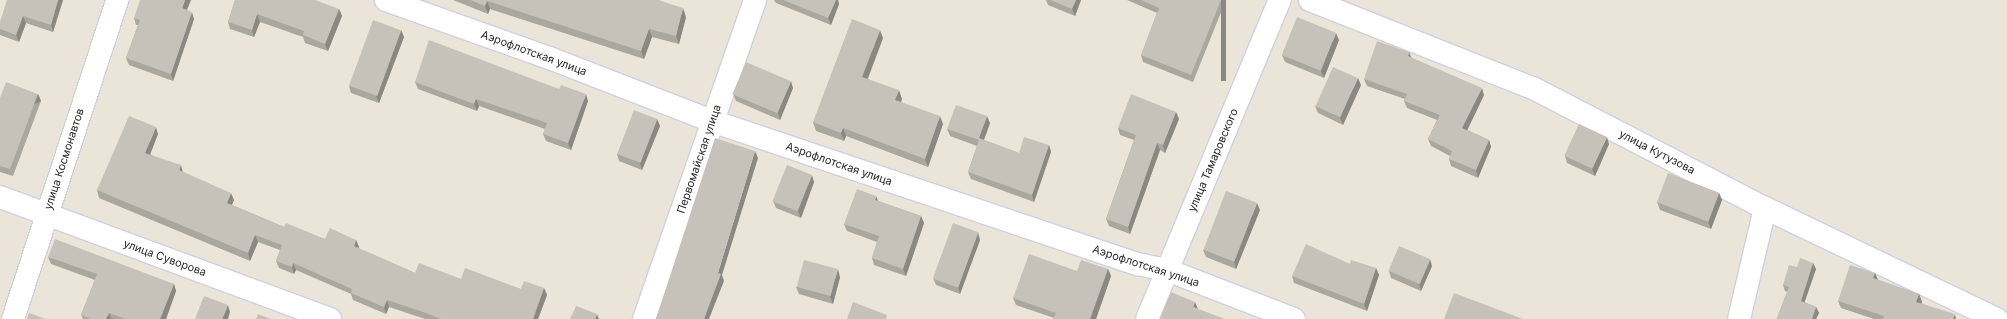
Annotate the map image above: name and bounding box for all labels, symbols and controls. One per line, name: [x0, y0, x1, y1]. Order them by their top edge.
street label: Аэрофлотская улица: [479, 28, 589, 78]
street label: Первомайская улица: [674, 103, 724, 215]
street label: улица Тамаровского: [1185, 106, 1241, 214]
street label: улица Космонавтов: [41, 107, 87, 211]
street label: улица Кутузова: [1617, 127, 1697, 177]
street label: Аэрофлотская улица: [784, 140, 894, 188]
street label: улица Суворова: [122, 237, 208, 279]
street label: Аэрофлотская улица: [1091, 243, 1201, 289]

